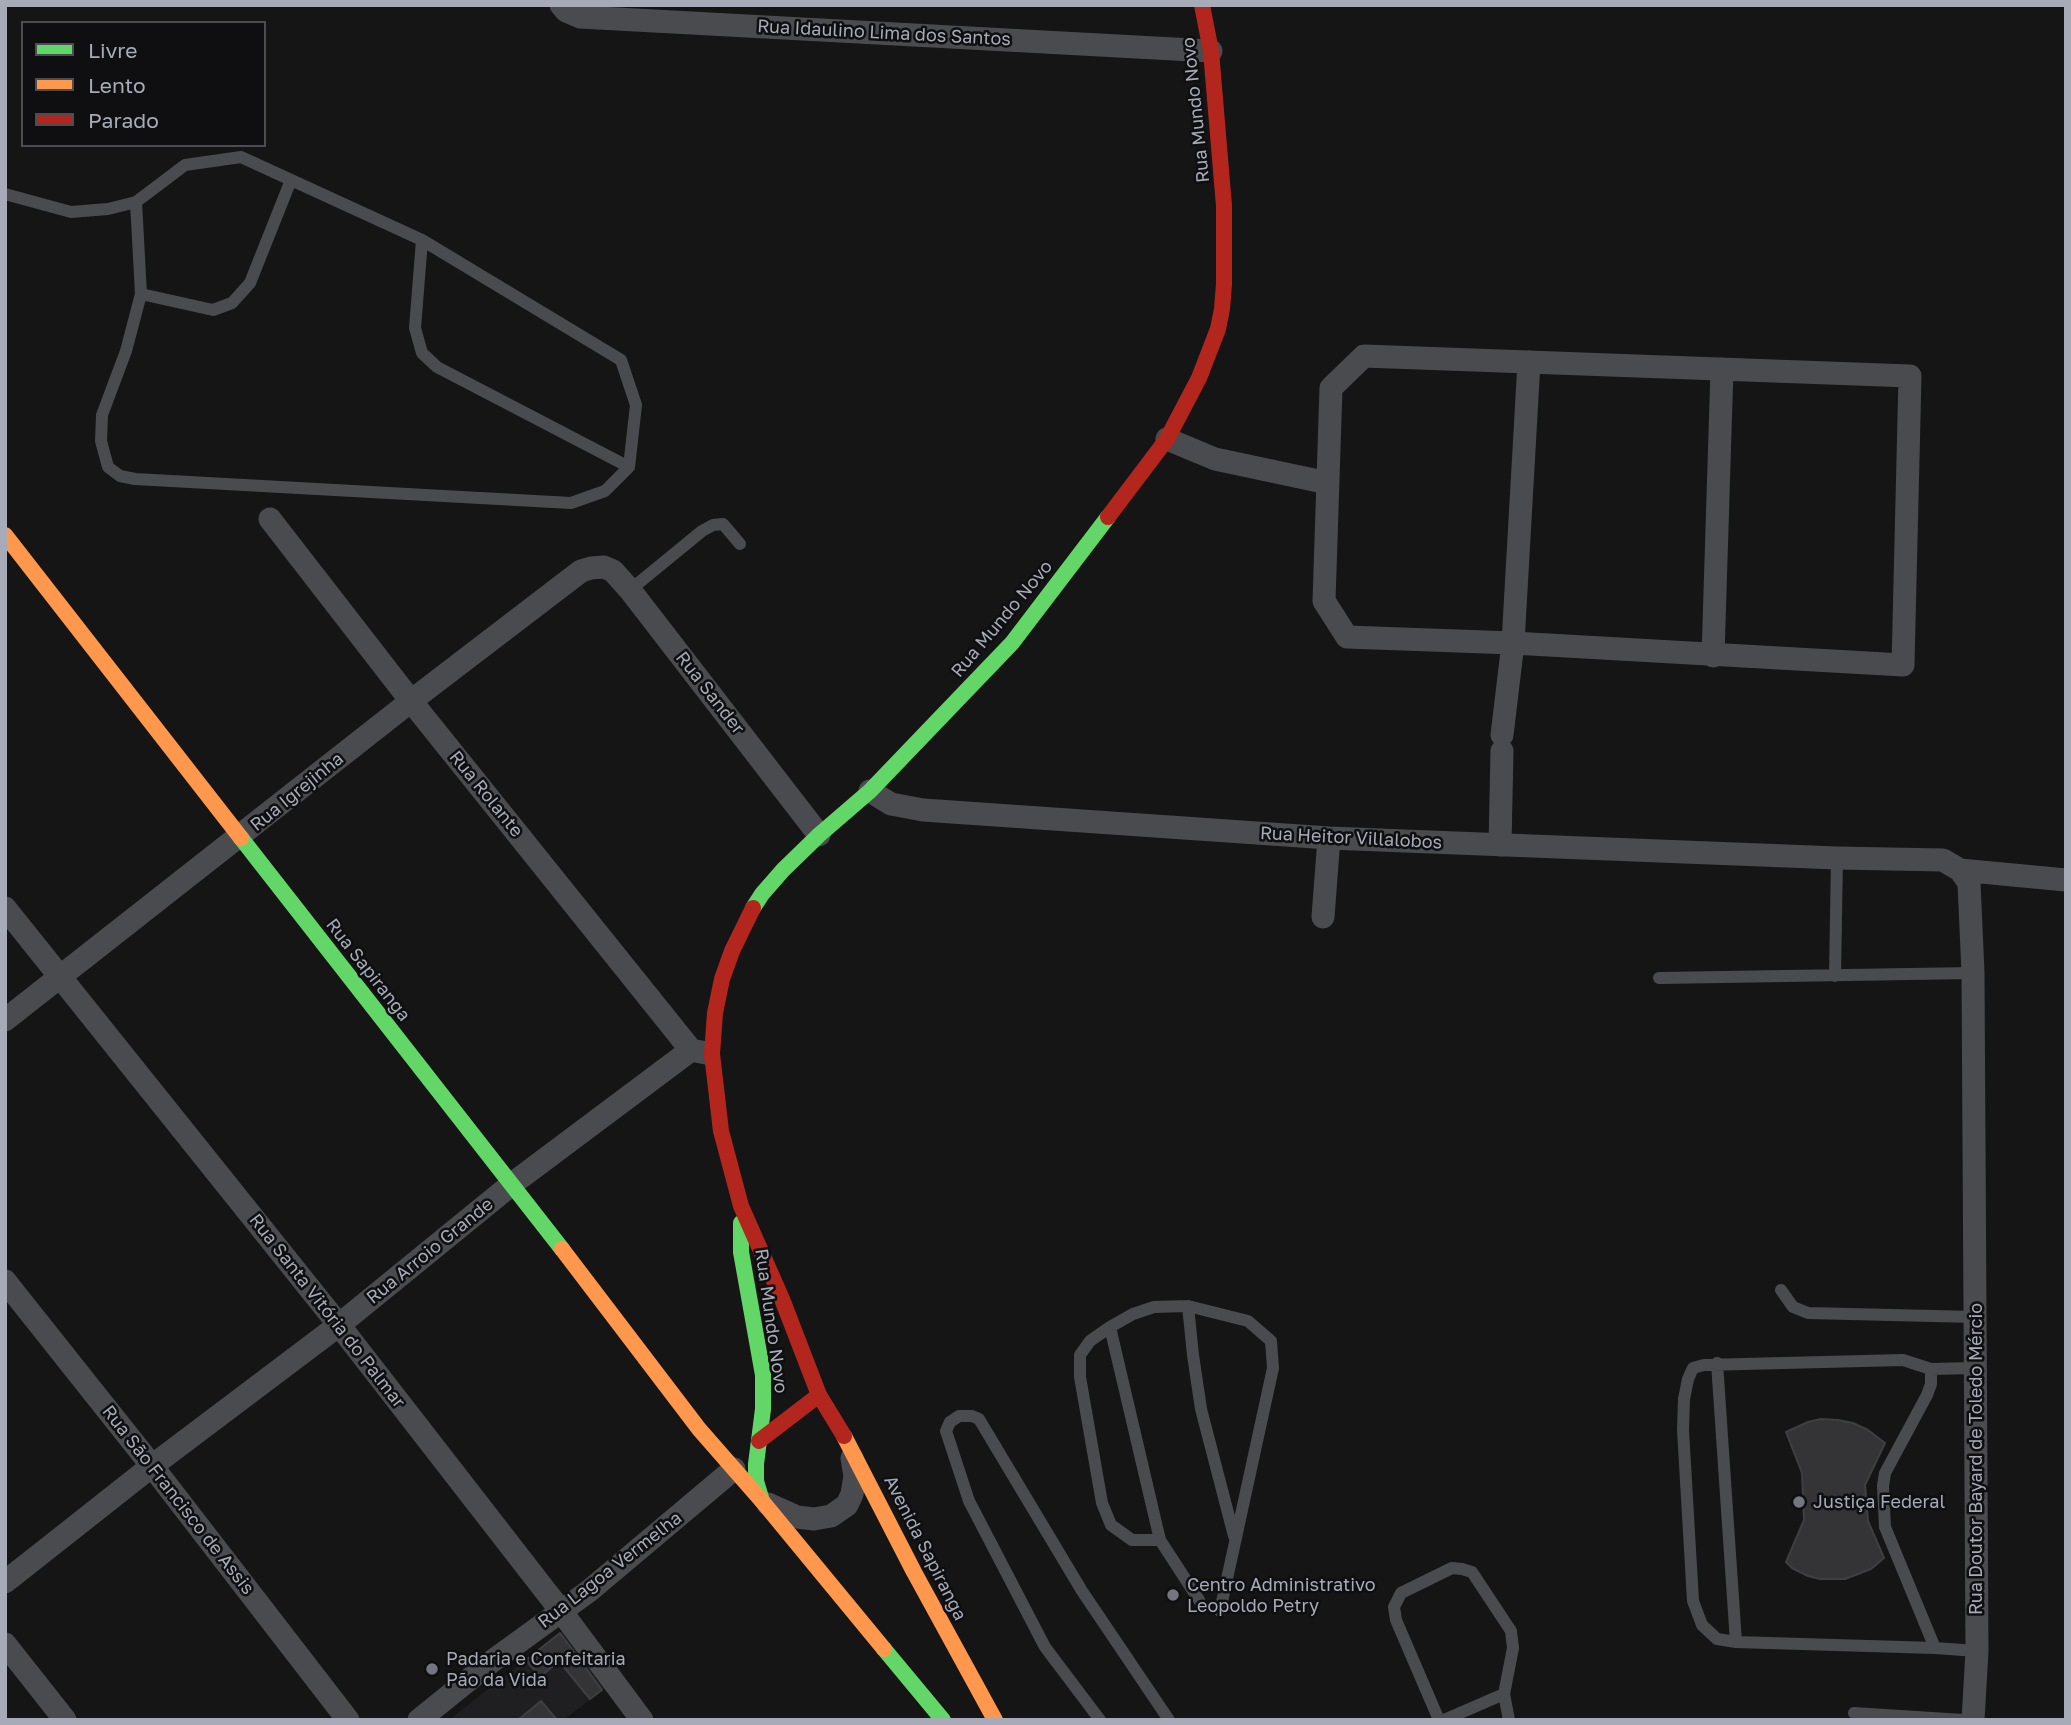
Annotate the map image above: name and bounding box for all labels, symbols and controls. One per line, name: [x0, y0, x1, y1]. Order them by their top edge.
street label: Rua Idaulino Lima dos Santos: [757, 16, 1011, 50]
legend: [21, 21, 266, 147]
street label: Rua Mundo Novo: [1178, 36, 1214, 184]
text: Livre: [88, 37, 138, 63]
text: Lento: [88, 72, 146, 98]
text: Parado: [88, 107, 159, 133]
street label: Rua Mundo Novo: [947, 556, 1057, 682]
street label: Rua Sander: [671, 647, 749, 739]
street label: Rua Rolante: [445, 746, 527, 842]
street label: Rua Igrejinha: [246, 748, 348, 836]
street label: Rua Heitor Villalobos: [1259, 822, 1443, 854]
street label: Rua Sapiranga: [321, 914, 415, 1026]
street label: Rua Arroio Grande: [362, 1193, 498, 1309]
street label: Rua Santa Vitória do Palmar: [245, 1210, 409, 1412]
street label: Rua Mundo Novo: [750, 1247, 792, 1395]
street label: Rua Doutor Bayard de Toledo Mércio: [1965, 1303, 1987, 1615]
street label: Rua São Francisco de Assis: [97, 1401, 259, 1599]
street label: Avenida Sapiranga: [879, 1472, 971, 1624]
place label: Justiça Federal: [1813, 1491, 1945, 1513]
marker: Justiça Federal: [1791, 1494, 1807, 1510]
street label: Rua Lagoa Vermelha: [534, 1507, 686, 1633]
place label: Centro Administrativo Leopoldo Petry: [1187, 1574, 1376, 1616]
marker: Centro Administrativo Leopoldo Petry: [1165, 1587, 1181, 1603]
place label: Padaria e Confeitaria Pão da Vida: [446, 1648, 626, 1690]
marker: Padaria e Confeitaria Pão da Vida: [424, 1661, 440, 1677]

